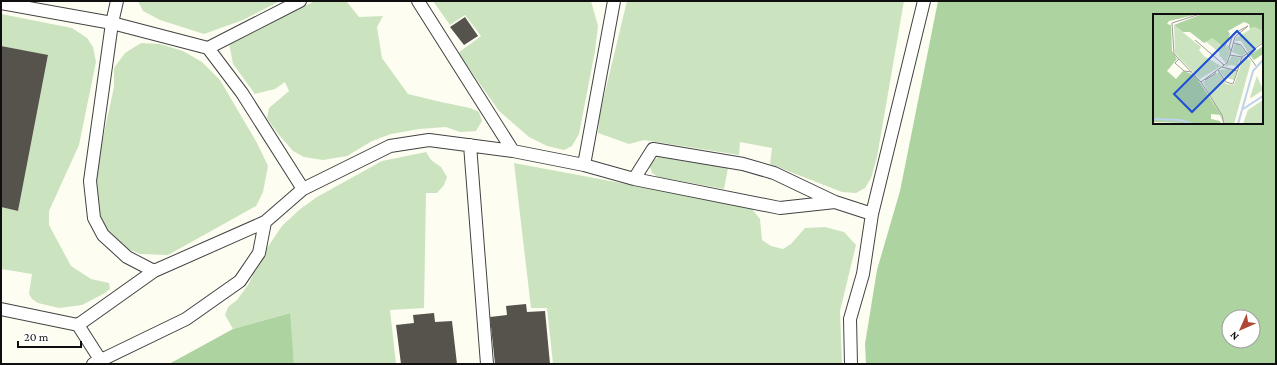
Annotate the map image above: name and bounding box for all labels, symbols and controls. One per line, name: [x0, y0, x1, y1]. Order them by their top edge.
inset map: [1153, 14, 1263, 124]
north arrow: [1221, 309, 1261, 349]
scale bar: [18, 323, 81, 349]
text: N: [1227, 329, 1241, 343]
text: 20 m: [24, 330, 49, 344]

